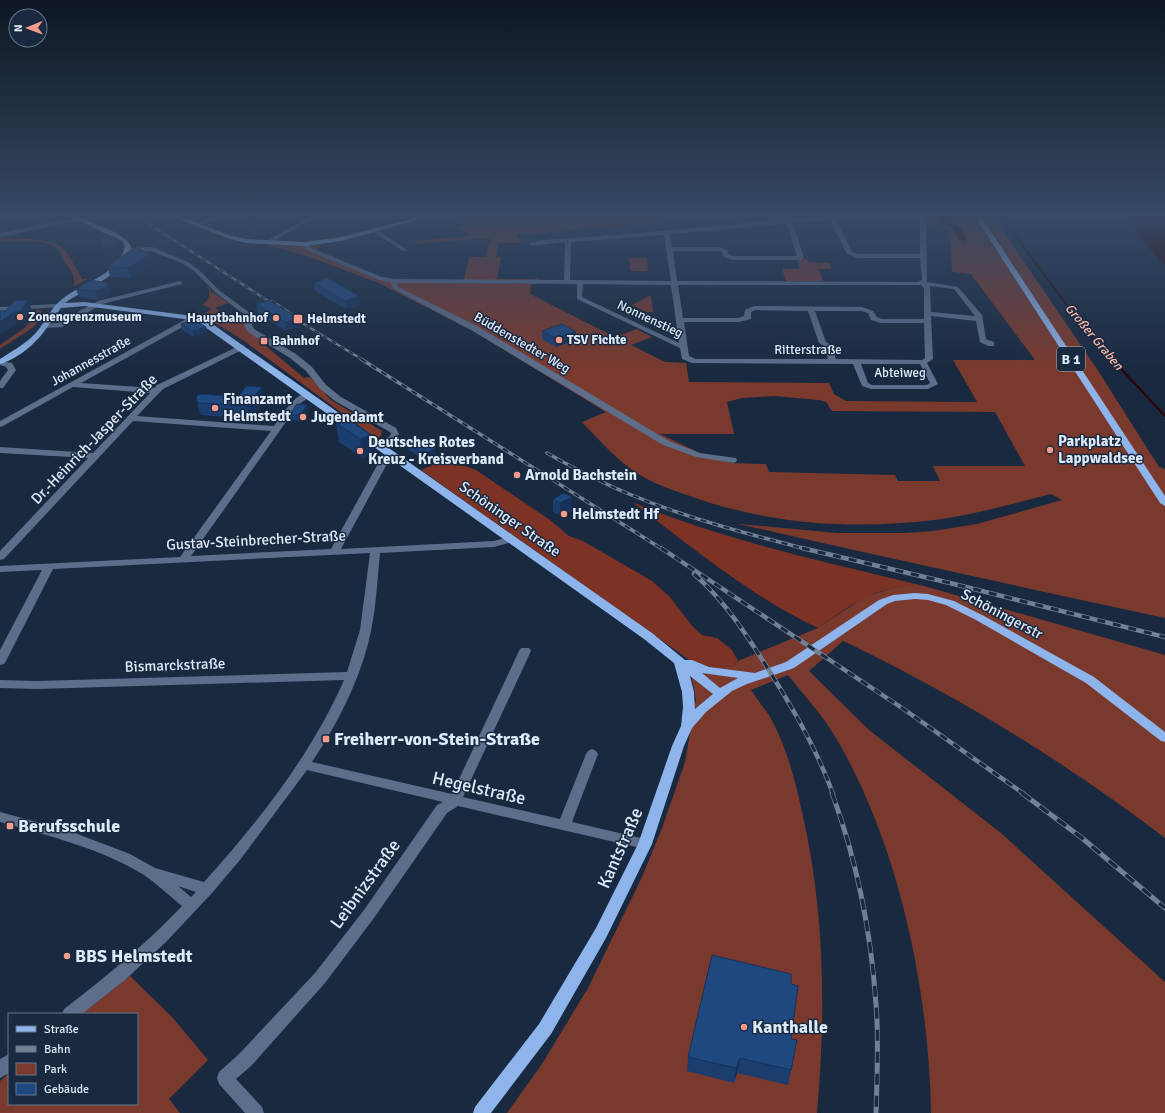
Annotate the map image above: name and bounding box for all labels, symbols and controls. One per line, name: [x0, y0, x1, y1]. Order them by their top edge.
north arrow: [8, 8, 48, 48]
text: N: [12, 24, 25, 32]
street label: Nonnenstieg: [615, 297, 685, 341]
water label: Großer Graben: [1062, 300, 1127, 374]
place label: Zonengrenzmuseum: [28, 309, 142, 325]
street label: Büddenstedter Weg: [471, 309, 573, 377]
place label: Hauptbahnhof: [187, 310, 269, 326]
place label: Helmstedt: [307, 311, 366, 327]
marker: Zonengrenzmuseum: [15, 312, 25, 322]
marker: Hauptbahnhof: [271, 313, 281, 323]
marker: Helmstedt: [292, 313, 304, 325]
street label: Johannesstraße: [48, 332, 134, 390]
place label: TSV Fichte: [567, 332, 627, 348]
place label: Bahnhof: [272, 333, 321, 349]
marker: TSV Fichte: [554, 335, 564, 345]
marker: Bahnhof: [259, 336, 269, 346]
street label: Ritterstraße: [774, 342, 842, 358]
road number: B 1: [1057, 347, 1085, 371]
street label: Abteiweg: [874, 365, 926, 381]
street label: Dr.-Heinrich-Jasper-Straße: [27, 370, 161, 508]
place label: Finanzamt Helmstedt: [223, 390, 292, 425]
marker: Finanzamt Helmstedt: [210, 403, 220, 413]
place label: Jugendamt: [311, 408, 384, 426]
marker: Jugendamt: [298, 412, 308, 422]
place label: Parkplatz Lappwaldsee: [1058, 432, 1143, 467]
place label: Deutsches Rotes Kreuz - Kreisverband: [368, 433, 504, 468]
marker: Parkplatz Lappwaldsee: [1045, 445, 1055, 455]
marker: Deutsches Rotes Kreuz - Kreisverband: [355, 446, 365, 456]
place label: Arnold Bachstein: [525, 466, 637, 484]
marker: Arnold Bachstein: [512, 470, 522, 480]
street label: Schöninger Straße: [456, 477, 564, 561]
place label: Helmstedt Hf: [572, 505, 660, 523]
marker: Helmstedt Hf: [559, 509, 569, 519]
street label: Gustav-Steinbrecher-Straße: [166, 526, 346, 554]
street label: Schöningerstr: [958, 585, 1046, 643]
street label: Bismarckstraße: [124, 654, 226, 676]
place label: Freiherr-von-Stein-Straße: [334, 728, 540, 750]
marker: Freiherr-von-Stein-Straße: [321, 734, 331, 744]
street label: Hegelstraße: [430, 767, 528, 809]
street label: Kantstraße: [592, 804, 648, 892]
place label: Berufsschule: [18, 815, 120, 837]
marker: Berufsschule: [5, 821, 15, 831]
street label: Leibnizstraße: [325, 835, 405, 933]
place label: BBS Helmstedt: [75, 945, 193, 967]
marker: BBS Helmstedt: [62, 951, 72, 961]
legend: [8, 1013, 138, 1105]
place label: Kanthalle: [752, 1016, 828, 1038]
text: Straße: [44, 1022, 79, 1037]
marker: Kanthalle: [739, 1022, 749, 1032]
text: Bahn: [44, 1042, 70, 1057]
text: Park: [44, 1062, 67, 1077]
text: Gebäude: [44, 1082, 89, 1097]

